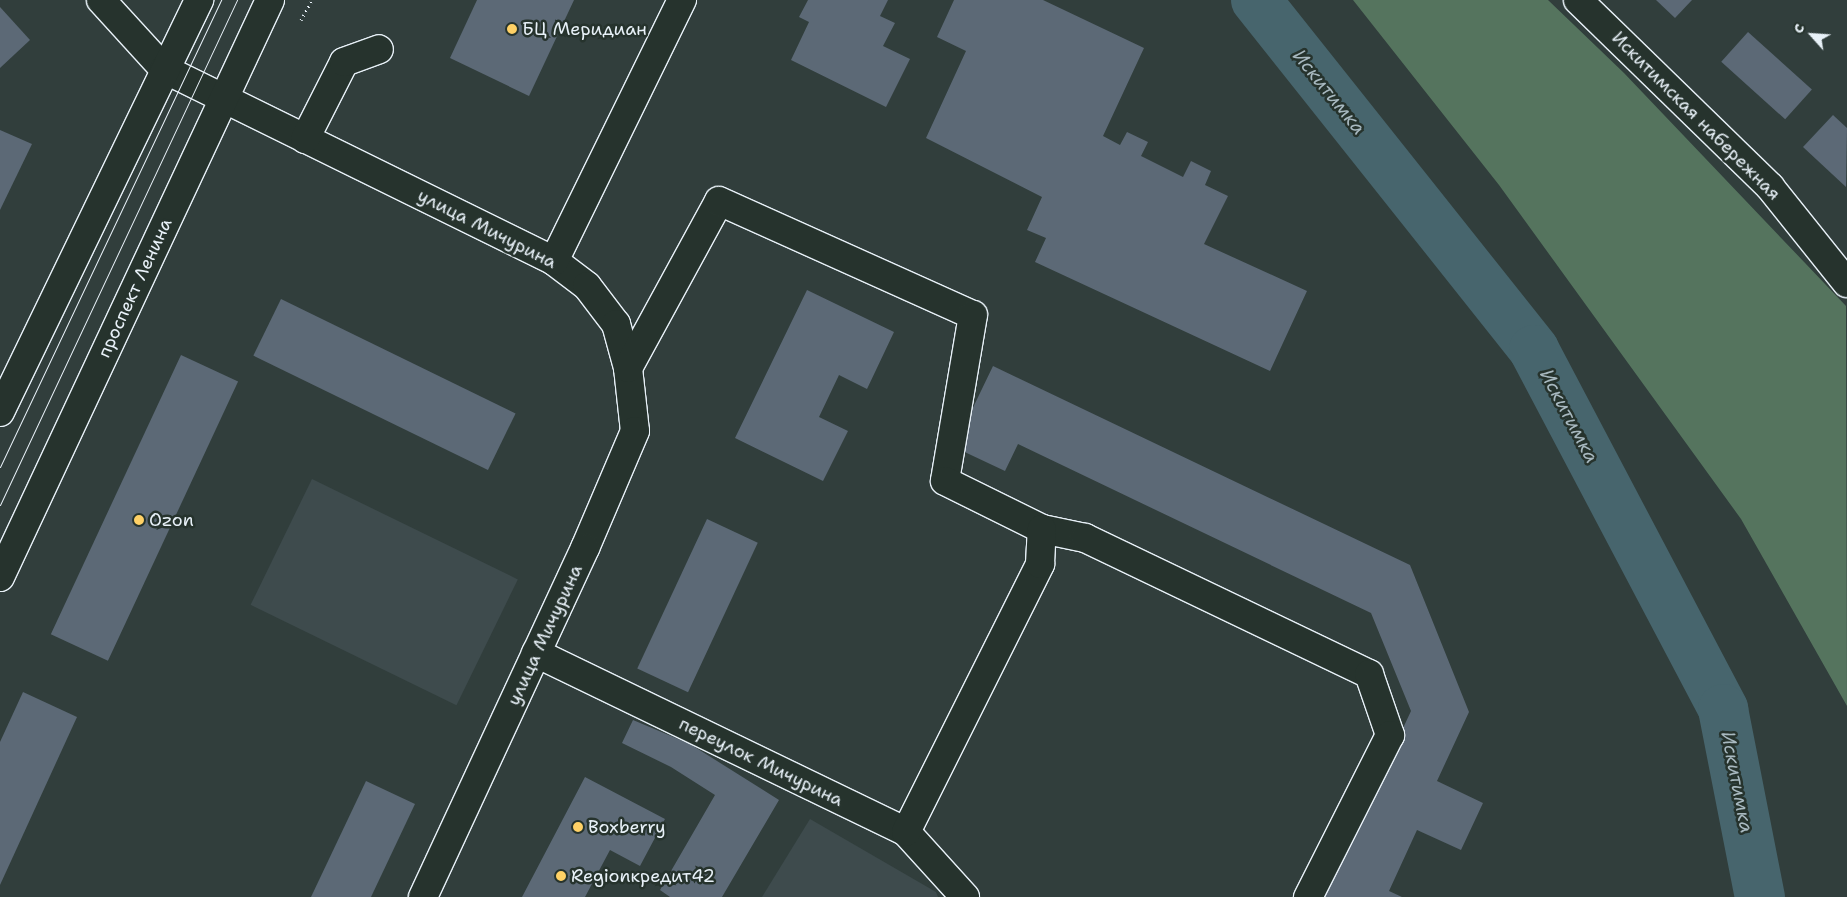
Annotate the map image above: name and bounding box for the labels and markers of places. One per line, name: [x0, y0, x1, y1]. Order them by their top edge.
place label: БЦ Меридиан: [522, 18, 647, 40]
marker: БЦ Меридиан: [506, 23, 518, 35]
place label: Ozon: [149, 509, 194, 531]
marker: Ozon: [133, 514, 145, 526]
place label: Boxberry: [588, 816, 666, 838]
marker: Boxberry: [572, 821, 584, 833]
place label: Regionкредит42: [571, 865, 715, 887]
marker: Regionкредит42: [555, 870, 567, 882]

